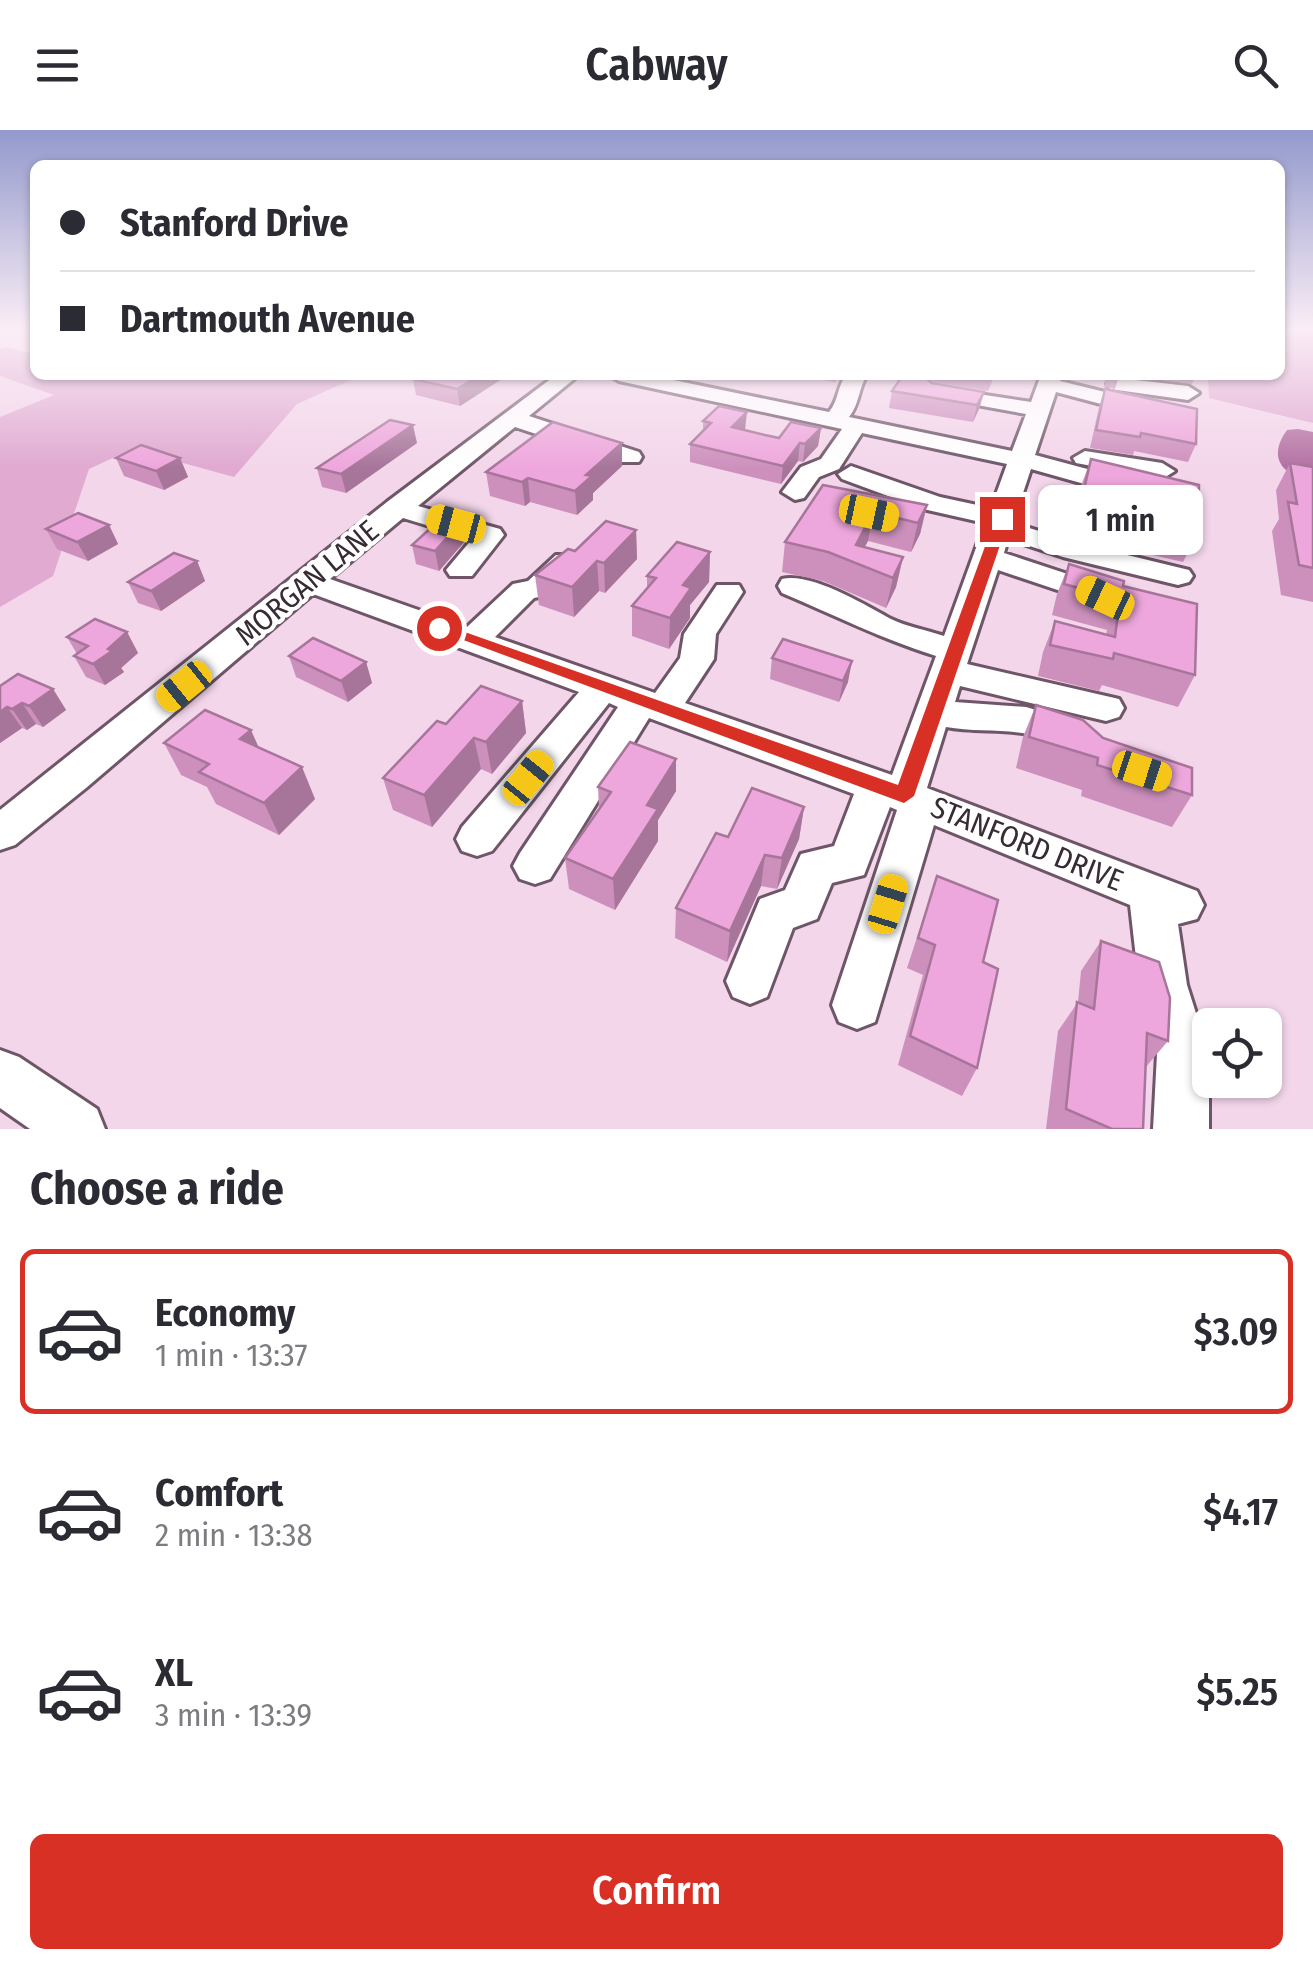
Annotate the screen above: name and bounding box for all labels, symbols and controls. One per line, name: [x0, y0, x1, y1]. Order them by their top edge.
icon: menu: [30, 38, 85, 93]
text: Cabway: [585, 38, 728, 92]
icon: search: [1228, 38, 1283, 93]
text: Stanford Drive: [120, 200, 349, 246]
text: Dartmouth Avenue: [120, 296, 415, 342]
callout: 1 min: [1037, 484, 1202, 554]
car: [837, 492, 901, 534]
route end: [980, 497, 1025, 542]
text: 1 min: [1086, 501, 1155, 539]
car: [423, 502, 489, 546]
street label: MORGAN LANE: [228, 513, 386, 653]
car: [1071, 572, 1139, 624]
route start: [417, 606, 462, 651]
car: [151, 655, 217, 717]
car: [497, 745, 559, 811]
car: [1109, 747, 1175, 795]
street label: STANFORD DRIVE: [926, 789, 1128, 899]
car: [865, 871, 911, 937]
map controls: [1192, 1008, 1282, 1098]
button: locate: [1192, 1008, 1282, 1098]
text: Choose a ride: [30, 1162, 284, 1216]
icon: car: [35, 1287, 125, 1377]
text: Economy: [155, 1290, 295, 1336]
text: $3.09: [1194, 1309, 1278, 1355]
text: 1 min · 13:37: [155, 1336, 308, 1374]
icon: car: [35, 1467, 125, 1557]
text: Comfort: [155, 1470, 283, 1516]
text: $4.17: [1203, 1489, 1278, 1535]
text: 2 min · 13:38: [155, 1516, 312, 1554]
icon: car: [35, 1647, 125, 1737]
text: XL: [155, 1650, 193, 1696]
text: $5.25: [1196, 1669, 1278, 1715]
text: 3 min · 13:39: [155, 1696, 312, 1734]
button: Confirm: [30, 1834, 1283, 1949]

